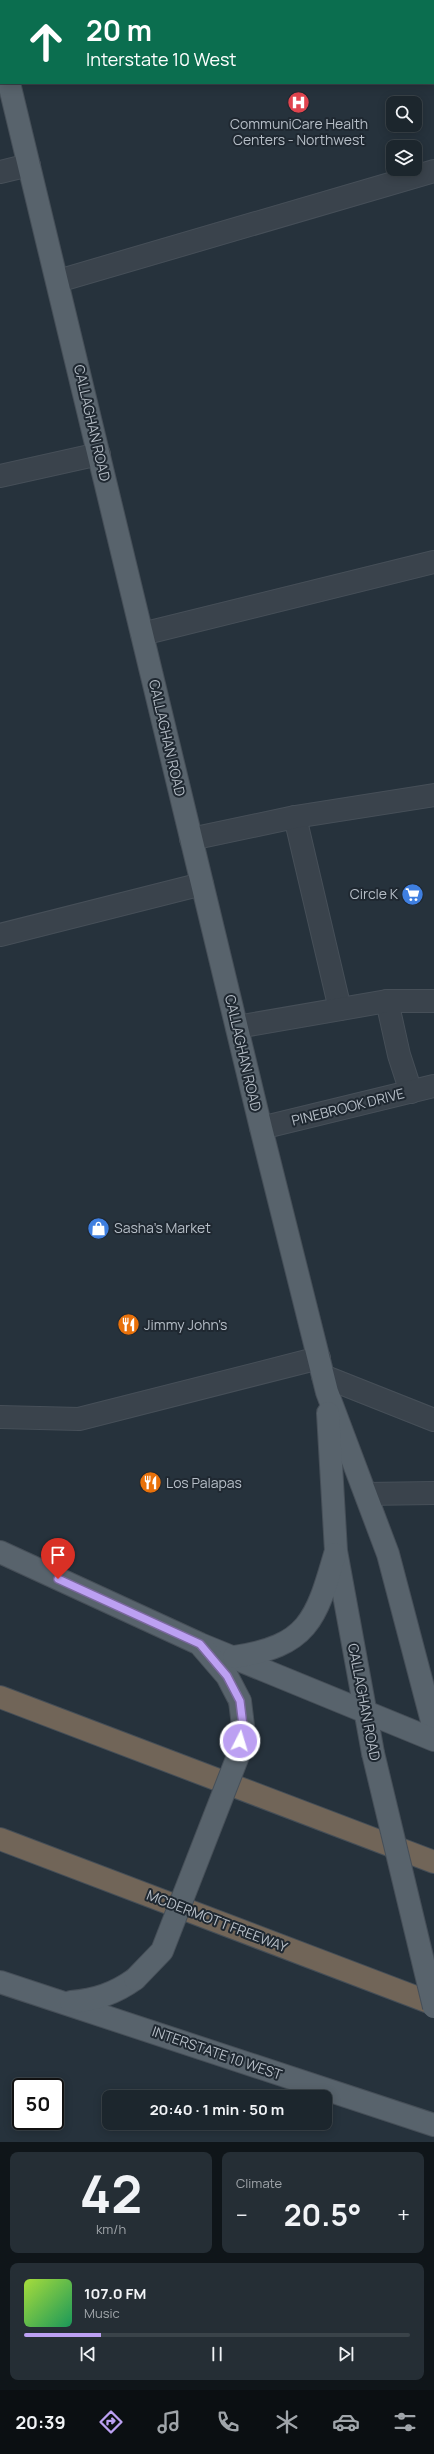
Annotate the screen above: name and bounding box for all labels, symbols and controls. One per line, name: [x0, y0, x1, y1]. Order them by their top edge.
text: 20 m: [86, 11, 152, 49]
icon: ahead: [20, 16, 72, 68]
text: Interstate 10 West: [86, 47, 237, 71]
hospital icon: CommuniCare Health Centers - Northwest: [286, 89, 312, 115]
map controls: [386, 96, 422, 176]
button: search: [386, 96, 422, 132]
place label: CommuniCare Health Centers - Northwest: [230, 114, 368, 149]
button: layers: [386, 140, 422, 176]
street label: CALLAGHAN ROAD: [70, 363, 115, 483]
street label: CALLAGHAN ROAD: [145, 678, 190, 798]
supermarket icon: Circle K: [400, 881, 426, 907]
place label: Circle K: [350, 884, 399, 903]
street label: CALLAGHAN ROAD: [221, 993, 266, 1113]
street label: PINEBROOK DRIVE: [289, 1083, 406, 1130]
shop icon: Sasha’s Market: [86, 1215, 112, 1241]
place label: Sasha’s Market: [114, 1218, 211, 1237]
restaurant icon: Jimmy John's: [115, 1312, 141, 1338]
place label: Jimmy John's: [144, 1315, 227, 1334]
restaurant icon: Los Palapas: [138, 1470, 164, 1496]
place label: Los Palapas: [166, 1473, 242, 1492]
pin: [41, 1538, 75, 1579]
icon: arrive: [47, 1544, 69, 1566]
street label: CALLAGHAN ROAD: [344, 1642, 385, 1762]
position arrow: [219, 1720, 261, 1762]
street label: MCDERMOTT FREEWAY: [144, 1885, 290, 1956]
street label: INTERSTATE 10 WEST: [150, 2021, 285, 2084]
speed limit sign: 50: [12, 2078, 64, 2130]
text: 20:40 · 1 min · 50 m: [150, 2099, 284, 2120]
text: 42: [80, 2158, 142, 2229]
text: Climate: [236, 2174, 282, 2192]
text: 20.5°: [284, 2194, 362, 2235]
text: −: [236, 2200, 248, 2230]
text: +: [397, 2200, 410, 2230]
text: km/h: [96, 2220, 126, 2238]
text: 107.0 FM: [84, 2283, 146, 2304]
text: Music: [84, 2304, 120, 2322]
icon: previous: [77, 2343, 99, 2365]
icon: pause: [206, 2343, 228, 2365]
icon: next: [335, 2343, 357, 2365]
icon: directions: [97, 2408, 125, 2436]
icon: music: [155, 2408, 183, 2436]
icon: phone: [214, 2408, 242, 2436]
icon: climate: [273, 2408, 301, 2436]
icon: car: [332, 2408, 360, 2436]
icon: filters: [391, 2408, 419, 2436]
text: 20:39: [15, 2410, 66, 2434]

